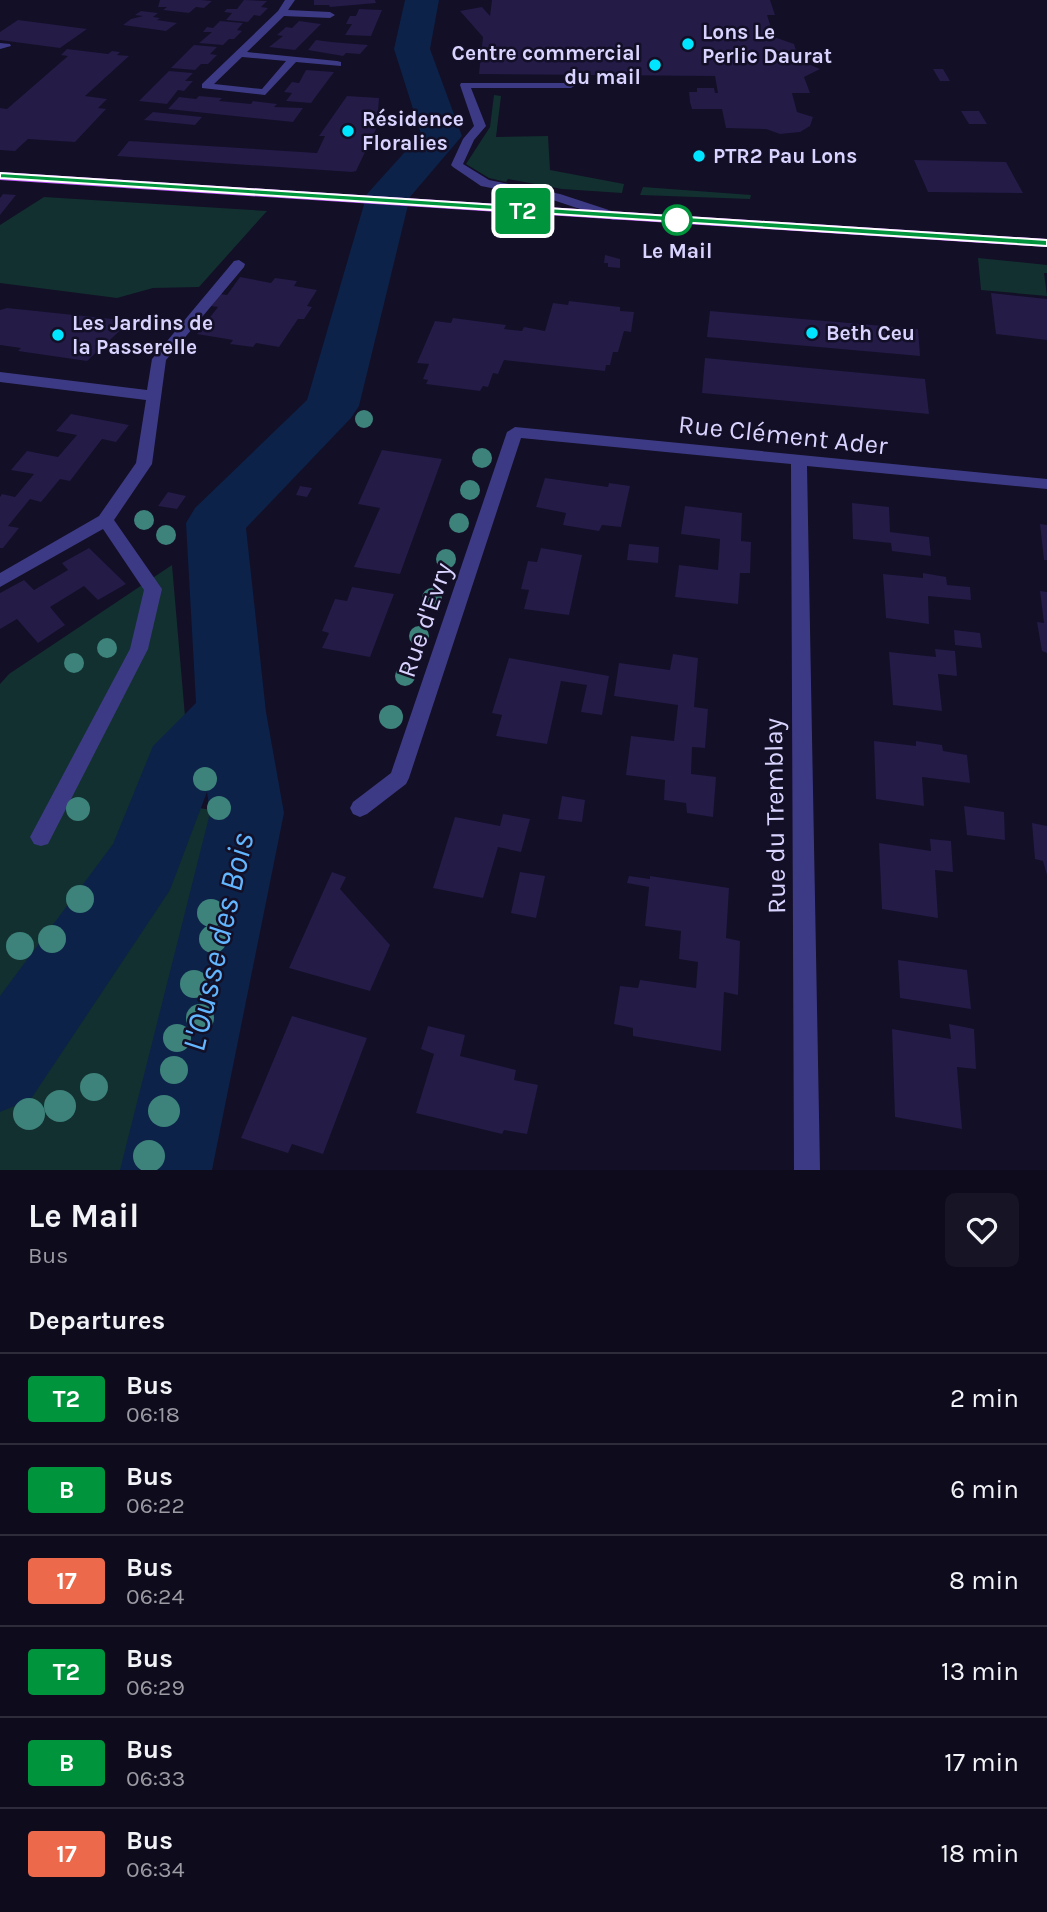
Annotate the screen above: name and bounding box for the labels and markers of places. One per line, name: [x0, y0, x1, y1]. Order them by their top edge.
place label: Lons Le Perlic Daurat: [702, 20, 832, 68]
marker: Lons Le Perlic Daurat: [680, 36, 696, 52]
place label: Centre commercial du mail: [452, 41, 641, 89]
marker: Centre commercial du mail: [647, 57, 663, 73]
place label: Résidence Floralies: [362, 107, 464, 155]
marker: Résidence Floralies: [340, 123, 356, 139]
place label: PTR2 Pau Lons: [713, 144, 857, 168]
marker: PTR2 Pau Lons: [691, 148, 707, 164]
marker: Le Mail: [662, 205, 692, 235]
place label: Le Mail: [642, 239, 712, 263]
place label: Les Jardins de la Passerelle: [72, 311, 213, 359]
place label: Beth Ceu: [826, 321, 915, 345]
marker: Beth Ceu: [804, 325, 820, 341]
marker: Les Jardins de la Passerelle: [50, 327, 66, 343]

